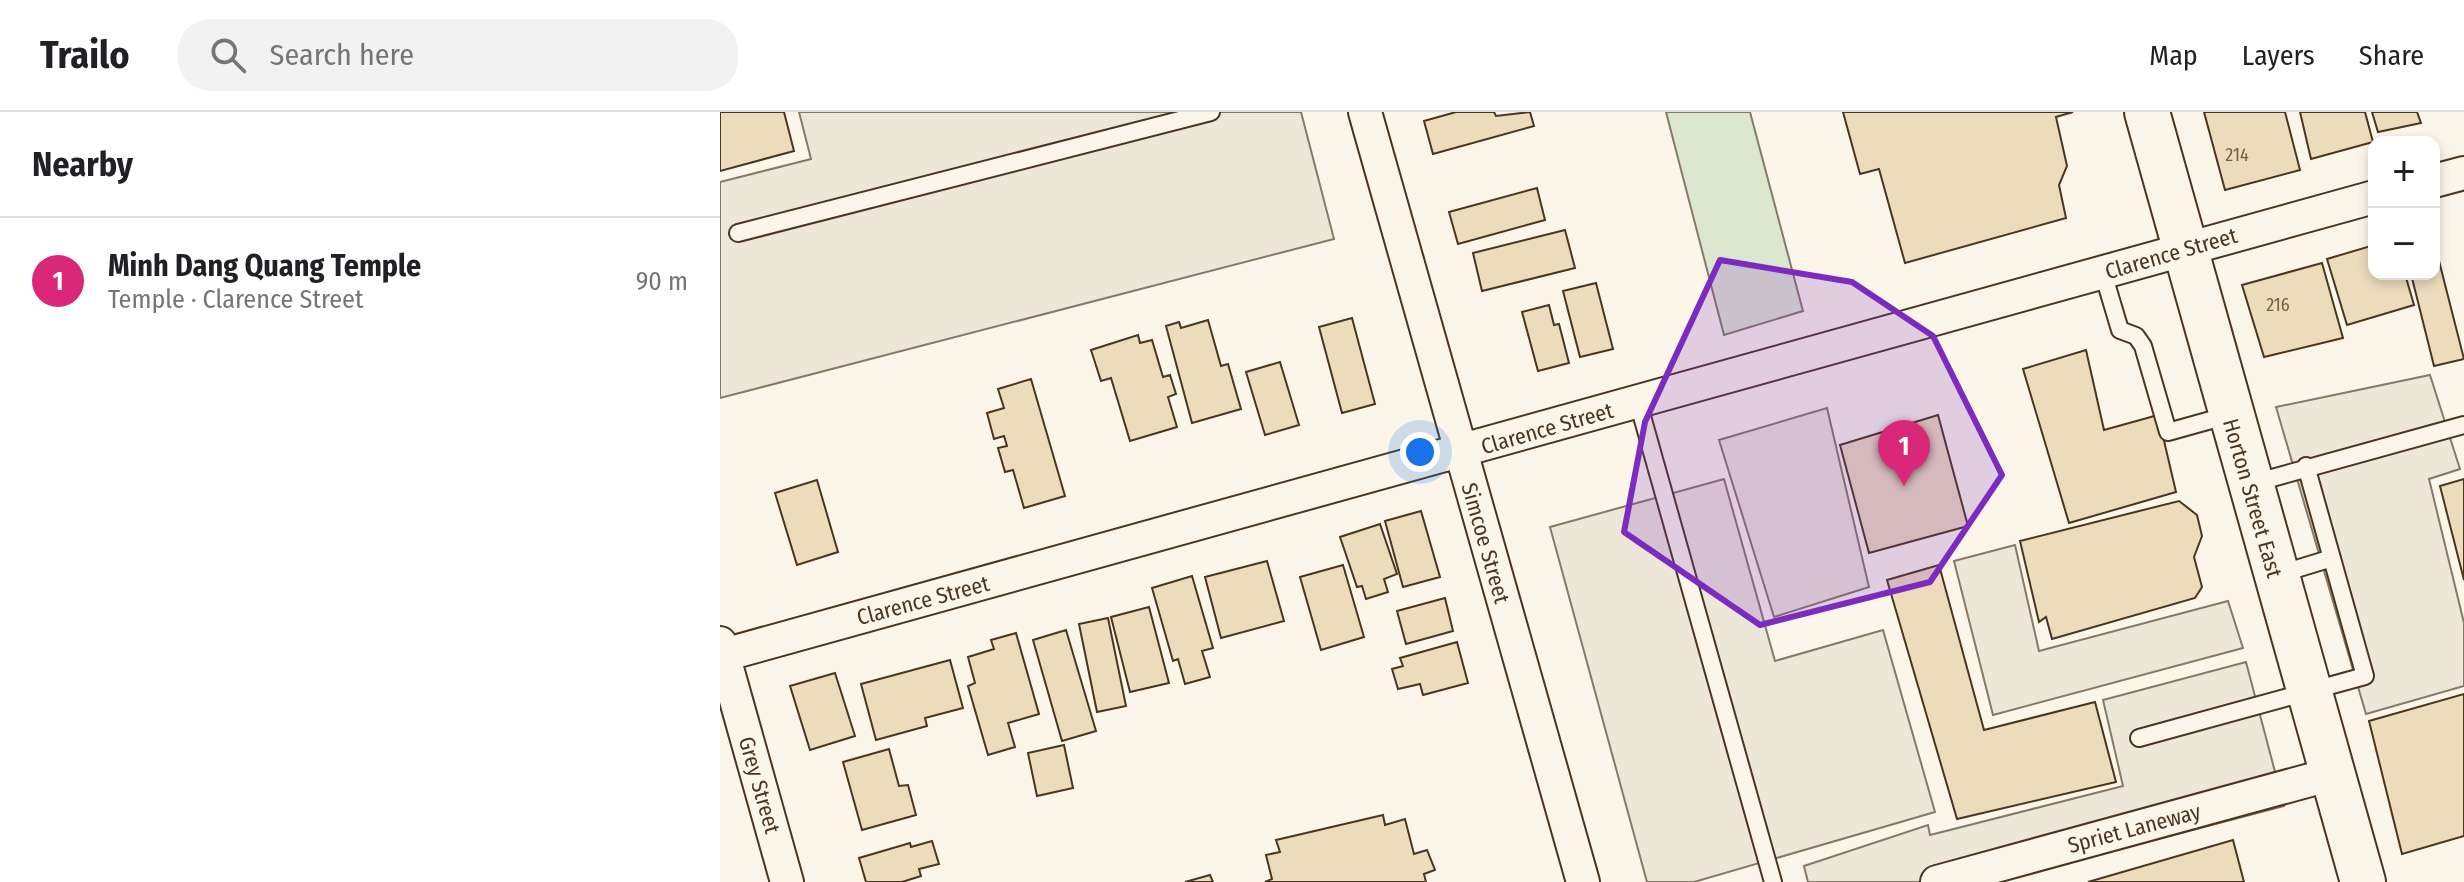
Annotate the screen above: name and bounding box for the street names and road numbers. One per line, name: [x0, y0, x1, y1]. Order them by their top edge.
street label: Clarence Street: [2102, 222, 2241, 285]
street label: Clarence Street: [1478, 397, 1617, 460]
street label: Horton Street East: [2217, 415, 2288, 582]
street label: Simcoe Street: [1455, 480, 1516, 607]
street label: Clarence Street: [854, 570, 993, 631]
street label: Grey Street: [733, 734, 786, 837]
street label: Spriet Laneway: [2065, 798, 2204, 859]

